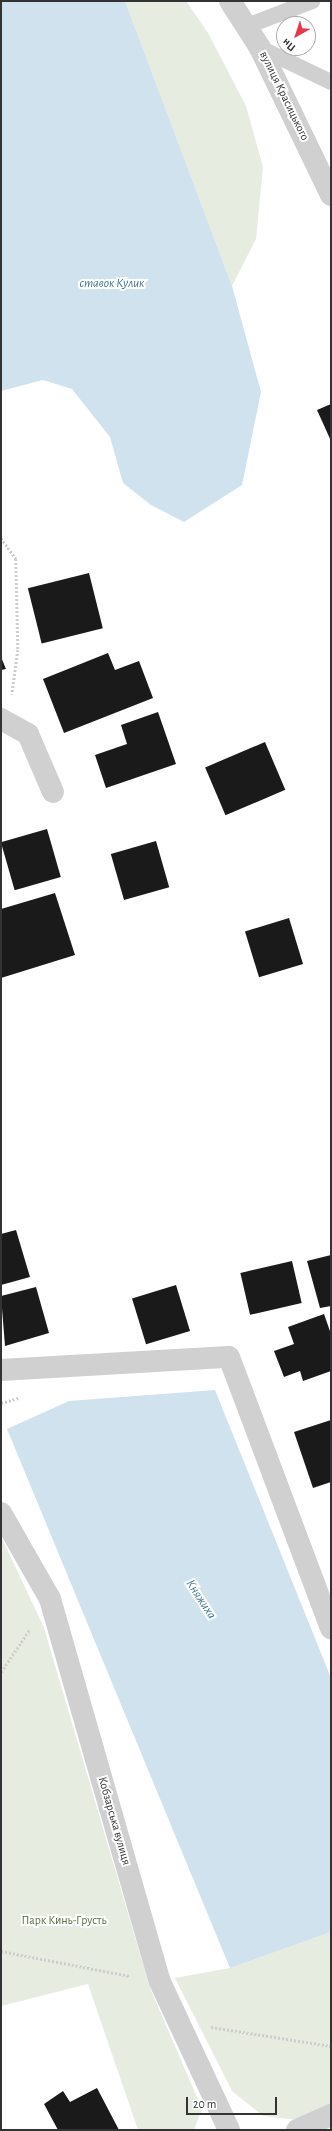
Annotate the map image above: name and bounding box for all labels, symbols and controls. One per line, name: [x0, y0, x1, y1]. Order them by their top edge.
north arrow: [276, 16, 316, 56]
text: Пн: [280, 36, 297, 53]
street label: вулиця Красицького: [256, 49, 312, 143]
water label: ставок Кулик: [79, 276, 145, 292]
water label: Княжиха: [182, 1577, 218, 1623]
street label: Кобзарська вулиця: [94, 1775, 134, 1867]
park label: Парк Кинь-Грусть: [21, 1914, 107, 1928]
scale bar: [188, 2089, 279, 2115]
text: 20 m: [193, 2098, 216, 2110]

